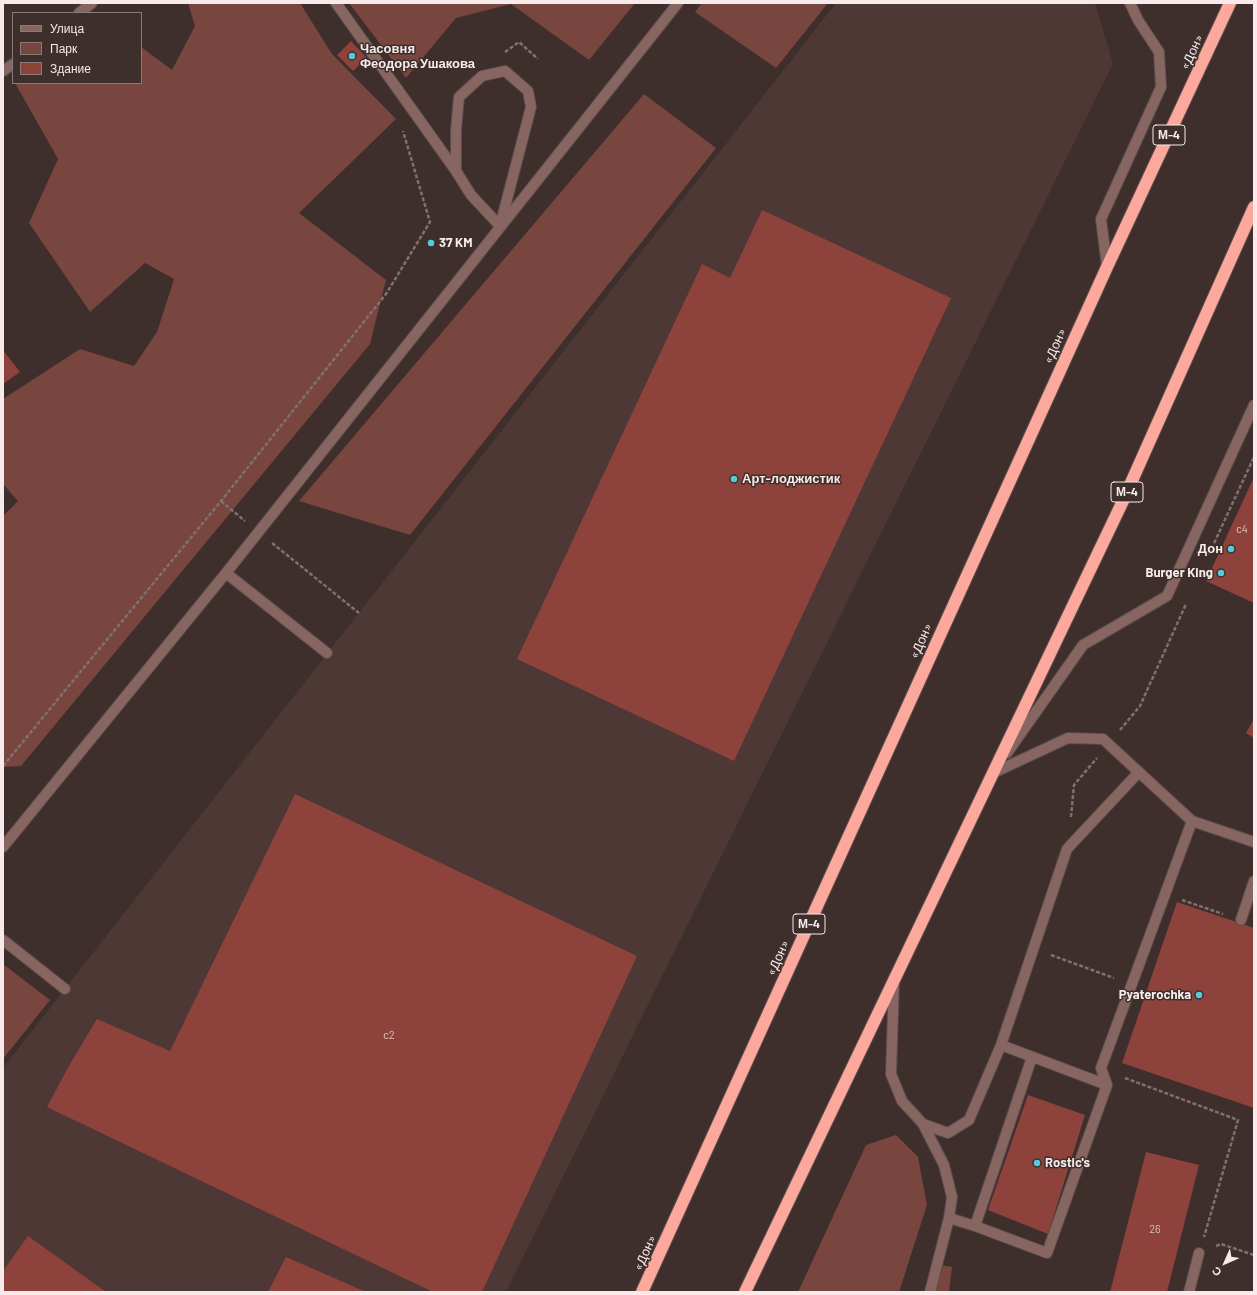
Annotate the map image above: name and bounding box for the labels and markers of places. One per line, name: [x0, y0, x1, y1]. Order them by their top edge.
place label: Часовня Феодора Ушакова: [360, 41, 475, 72]
marker: Часовня Феодора Ушакова: [347, 51, 357, 61]
place label: 37 KM: [439, 235, 473, 251]
marker: 37 KM: [426, 238, 436, 248]
place label: Арт-лоджистик: [742, 471, 840, 487]
marker: Арт-лоджистик: [729, 474, 739, 484]
place label: Дон: [1198, 541, 1223, 557]
marker: Дон: [1226, 544, 1236, 554]
place label: Burger King: [1146, 565, 1213, 581]
marker: Burger King: [1216, 568, 1226, 578]
place label: Pyaterochka: [1119, 987, 1191, 1003]
marker: Pyaterochka: [1194, 990, 1204, 1000]
place label: Rostic's: [1045, 1155, 1090, 1171]
marker: Rostic's: [1032, 1158, 1042, 1168]

